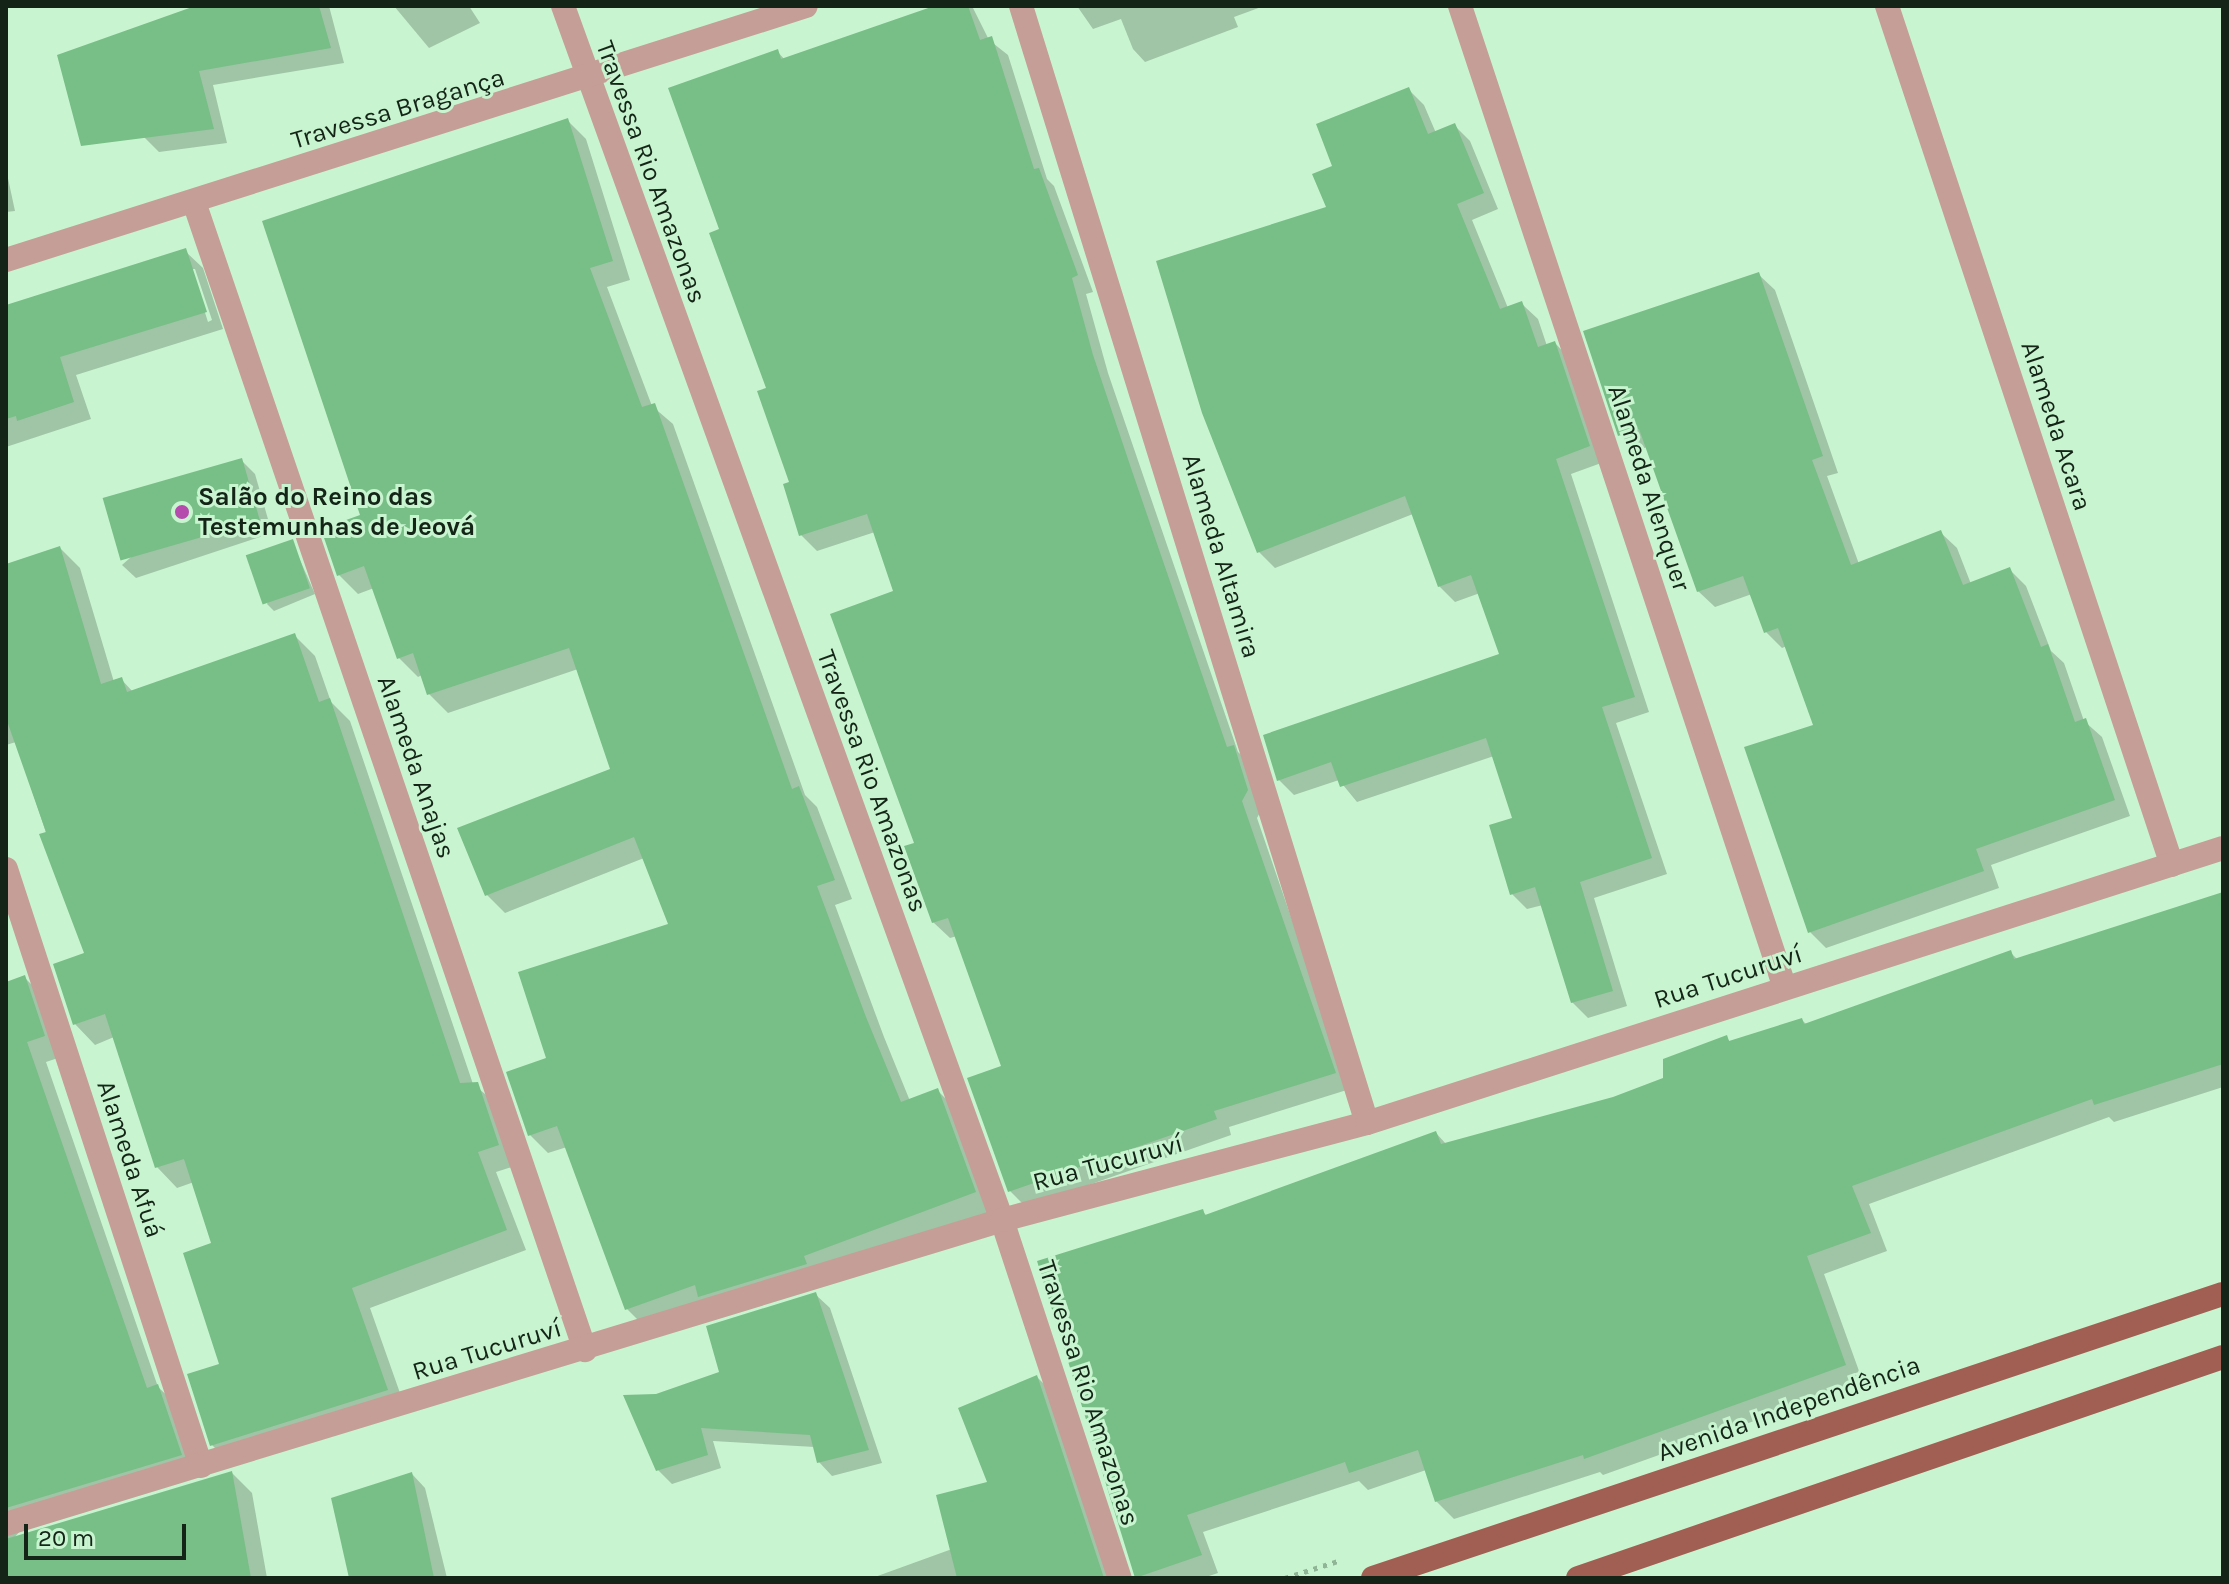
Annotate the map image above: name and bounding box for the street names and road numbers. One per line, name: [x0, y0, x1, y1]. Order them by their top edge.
street label: Travessa Rio Amazonas: [589, 37, 713, 307]
street label: Travessa Bragança: [288, 62, 508, 156]
street label: Alameda Acara: [2014, 337, 2098, 515]
street label: Alameda Alenquer: [1601, 381, 1697, 595]
street label: Alameda Altamira: [1175, 450, 1267, 662]
street label: Travessa Rio Amazonas: [810, 646, 934, 916]
street label: Alameda Anajas: [370, 672, 462, 862]
street label: Rua Tucuruví: [1650, 938, 1806, 1016]
street label: Alameda Afuá: [90, 1076, 170, 1242]
street label: Rua Tucuruví: [1029, 1128, 1187, 1198]
street label: Travessa Rio Amazonas: [1030, 1257, 1146, 1529]
street label: Rua Tucuruví: [409, 1313, 565, 1387]
street label: Avenida Independência: [1653, 1349, 1925, 1469]

